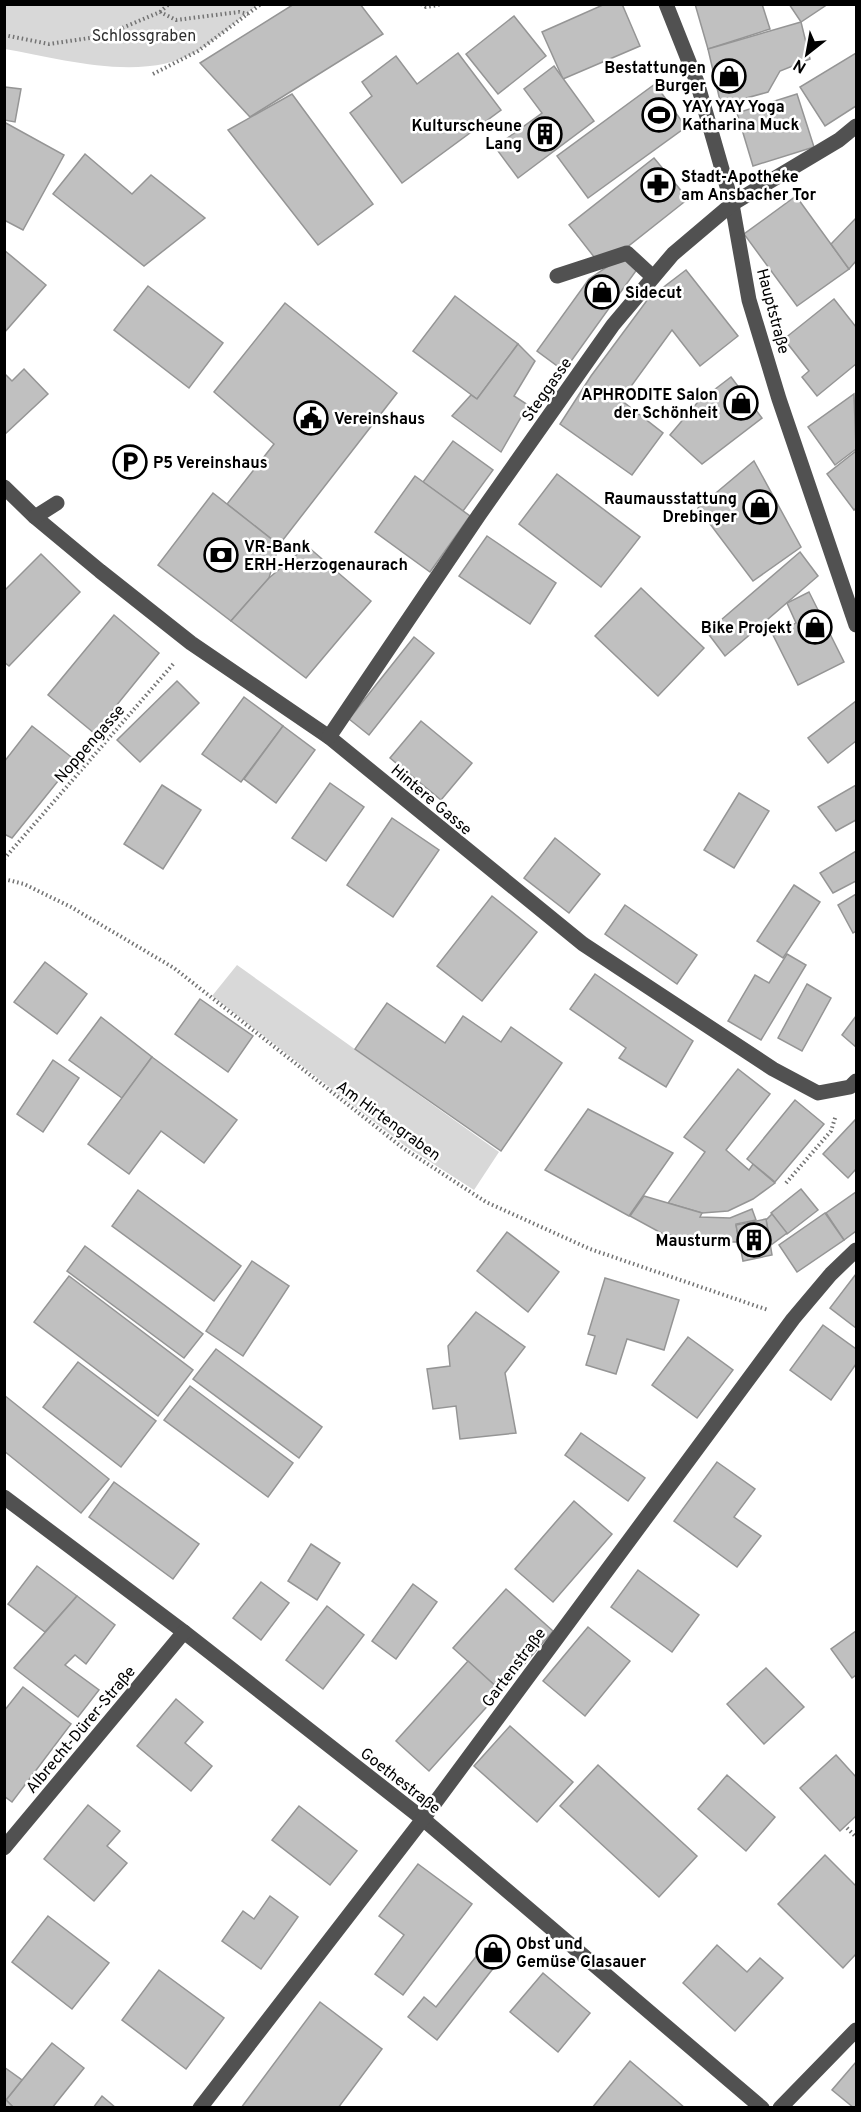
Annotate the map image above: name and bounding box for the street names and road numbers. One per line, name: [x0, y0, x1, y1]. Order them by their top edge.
street label: Hauptstraße: [751, 267, 793, 356]
street label: Steggasse: [518, 354, 577, 426]
street label: Noppengasse: [51, 701, 130, 788]
street label: Hintere Gasse: [386, 761, 475, 840]
street label: Am Hirtengraben: [332, 1077, 444, 1166]
street label: Gartenstraße: [478, 1625, 551, 1712]
street label: Albrecht-Dürer-Straße: [22, 1663, 141, 1798]
street label: Goethestraße: [356, 1744, 444, 1819]

